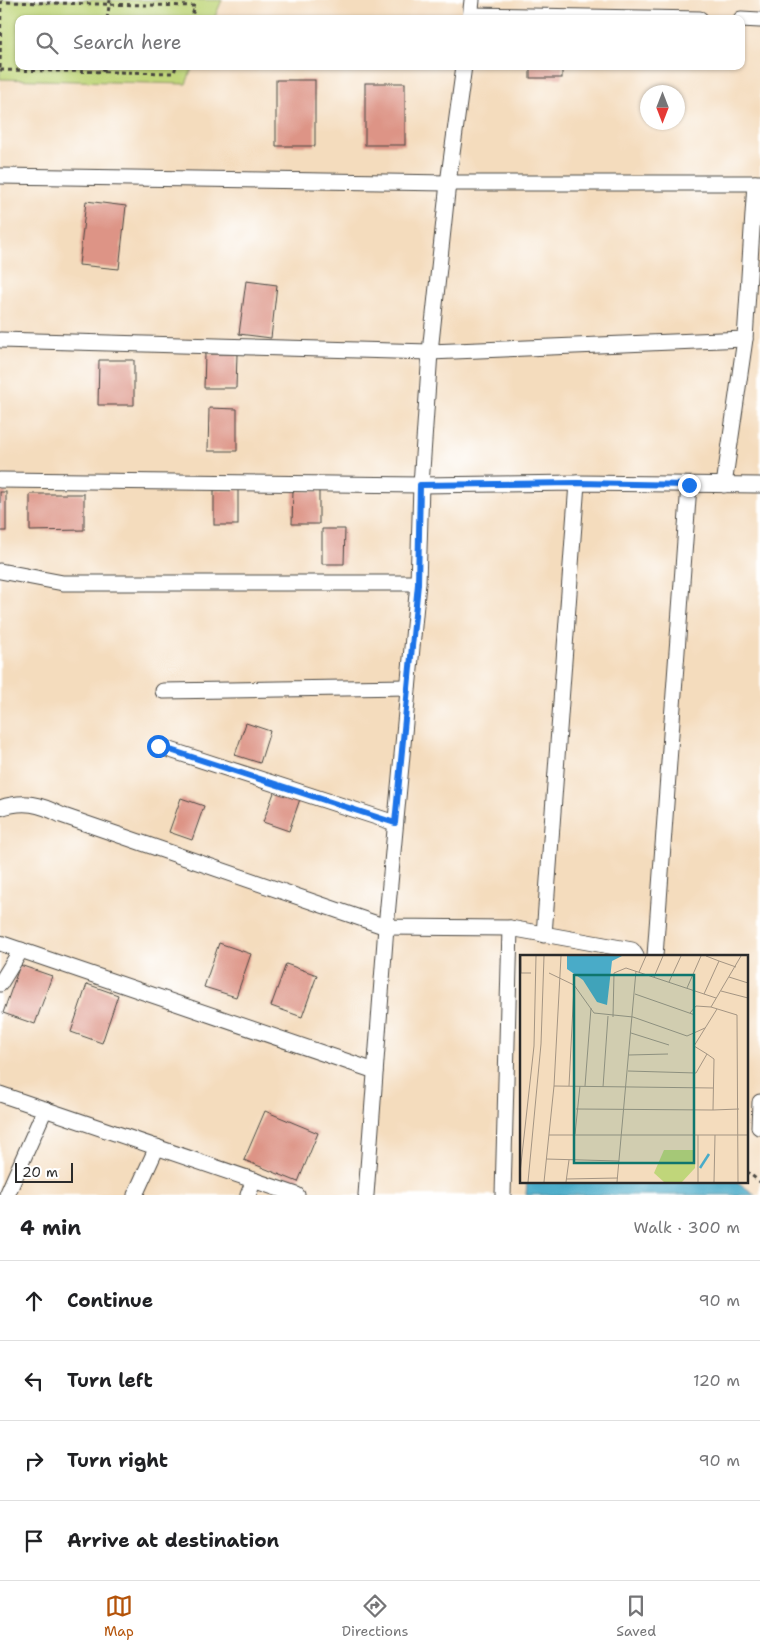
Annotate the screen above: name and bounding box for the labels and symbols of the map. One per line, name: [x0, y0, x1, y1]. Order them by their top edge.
north arrow: [640, 85, 685, 130]
route end: [678, 474, 701, 497]
route start: [147, 735, 170, 758]
inset map: [520, 955, 748, 1182]
scale bar: [15, 1160, 72, 1183]

